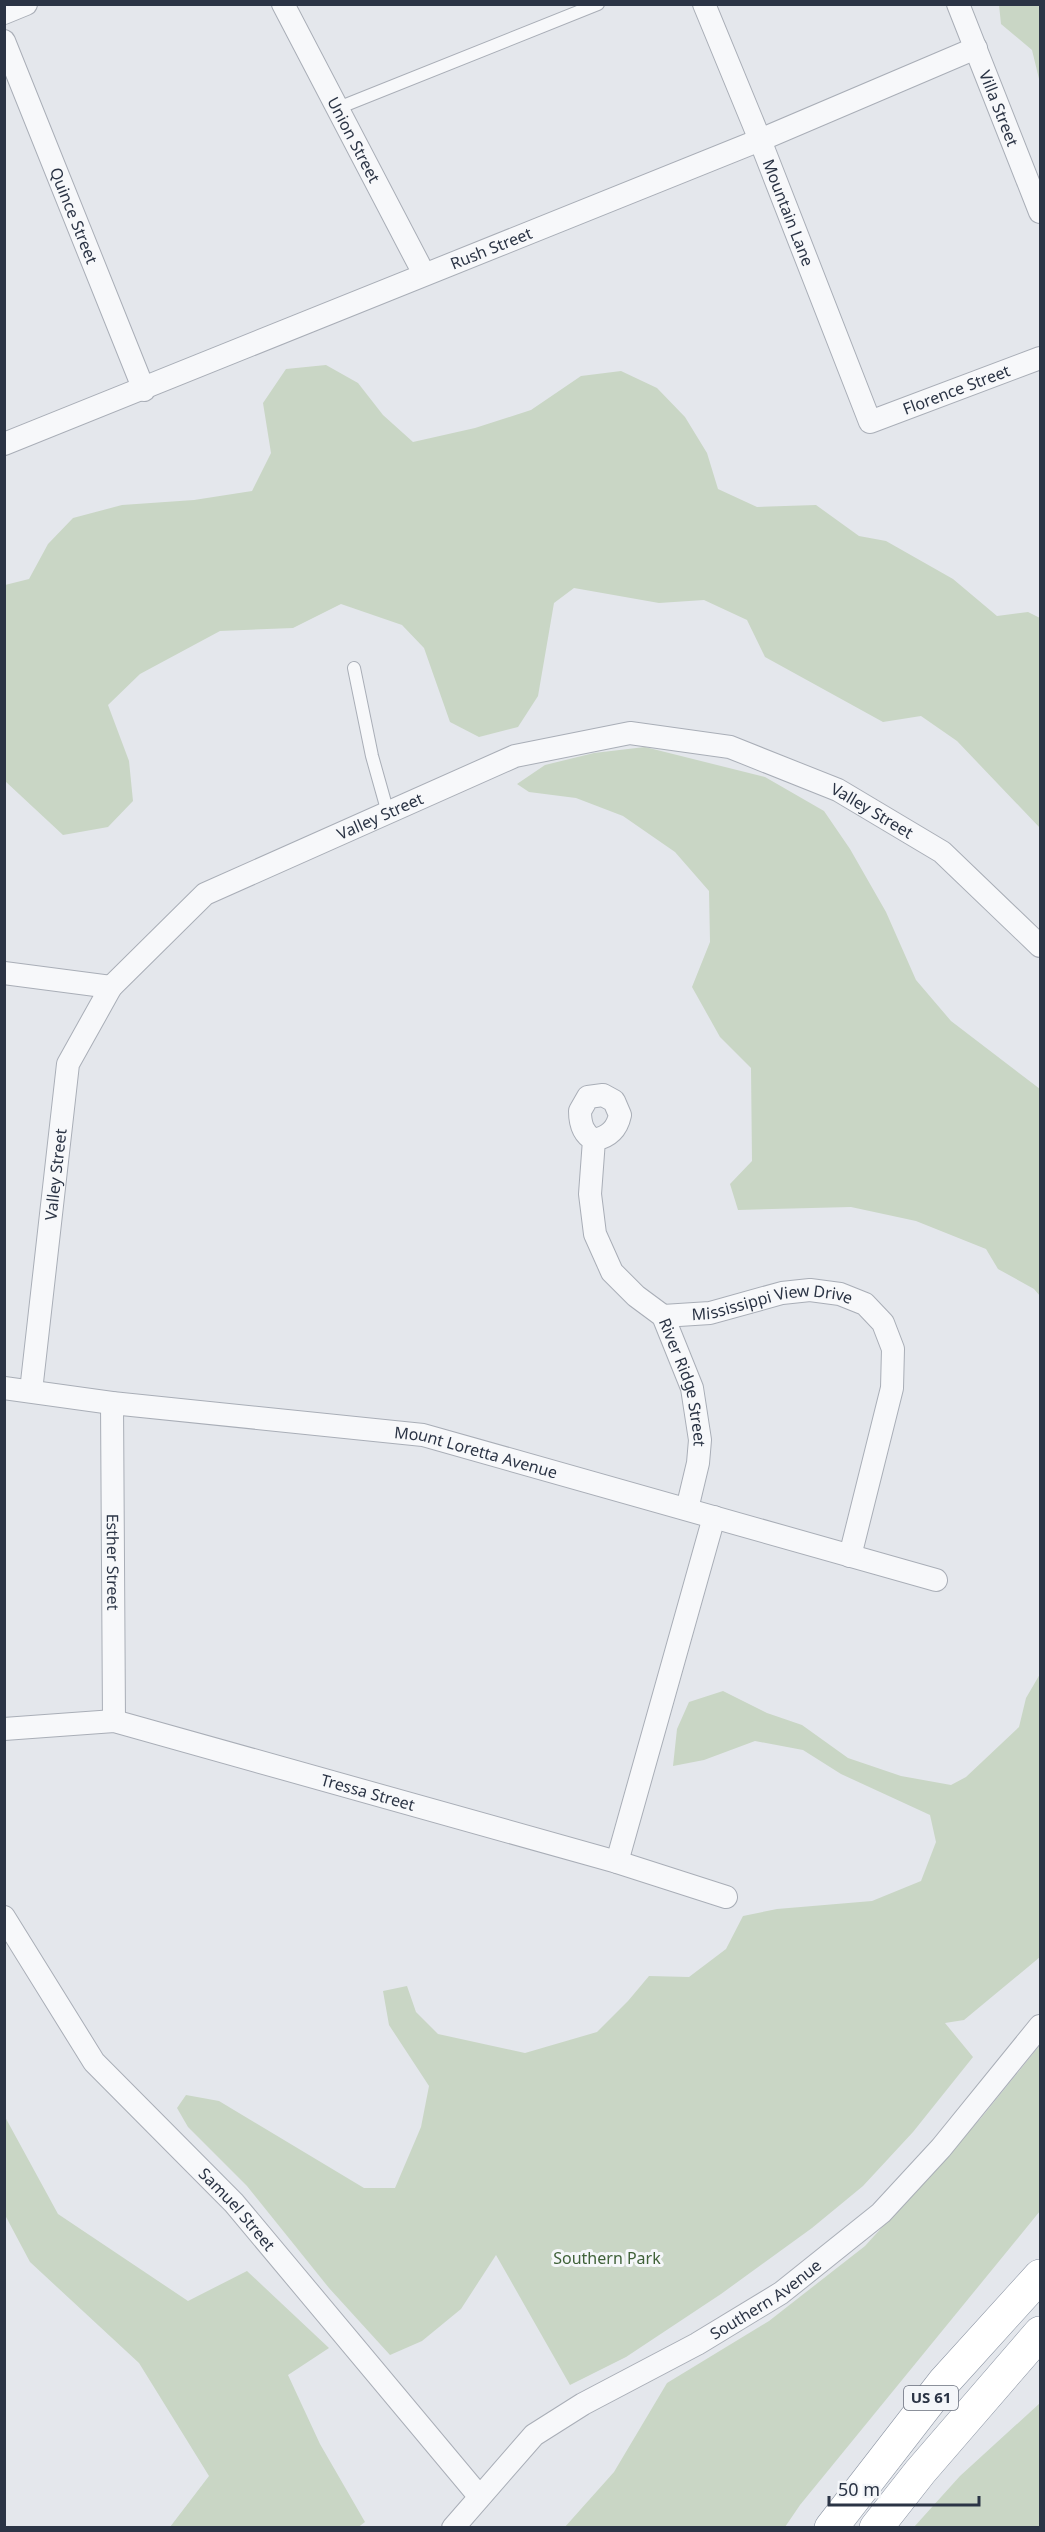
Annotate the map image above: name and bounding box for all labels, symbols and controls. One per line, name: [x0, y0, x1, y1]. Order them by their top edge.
street label: Villa Street: [974, 67, 1024, 150]
street label: Union Street: [322, 93, 385, 187]
street label: Mountain Lane: [757, 156, 819, 269]
street label: Quince Street: [45, 164, 103, 267]
street label: Rush Street: [447, 222, 535, 274]
street label: Florence Street: [900, 359, 1013, 420]
street label: Valley Street: [828, 777, 918, 844]
street label: Valley Street: [333, 787, 427, 845]
street label: Valley Street: [39, 1127, 72, 1221]
street label: Mississippi View Drive: [691, 1279, 856, 1325]
street label: River Ridge Street: [654, 1315, 711, 1448]
street label: Mount Loretta Avenue: [393, 1421, 560, 1484]
street label: Esther Street: [102, 1514, 124, 1611]
street label: Tressa Street: [318, 1769, 418, 1816]
street label: Samuel Street: [194, 2163, 280, 2255]
park label: Southern Park: [553, 2247, 661, 2269]
street label: Southern Avenue: [706, 2254, 826, 2345]
road number: US 61: [904, 2386, 958, 2410]
scale bar: [829, 2469, 979, 2507]
text: 50 m: [838, 2477, 880, 2501]

